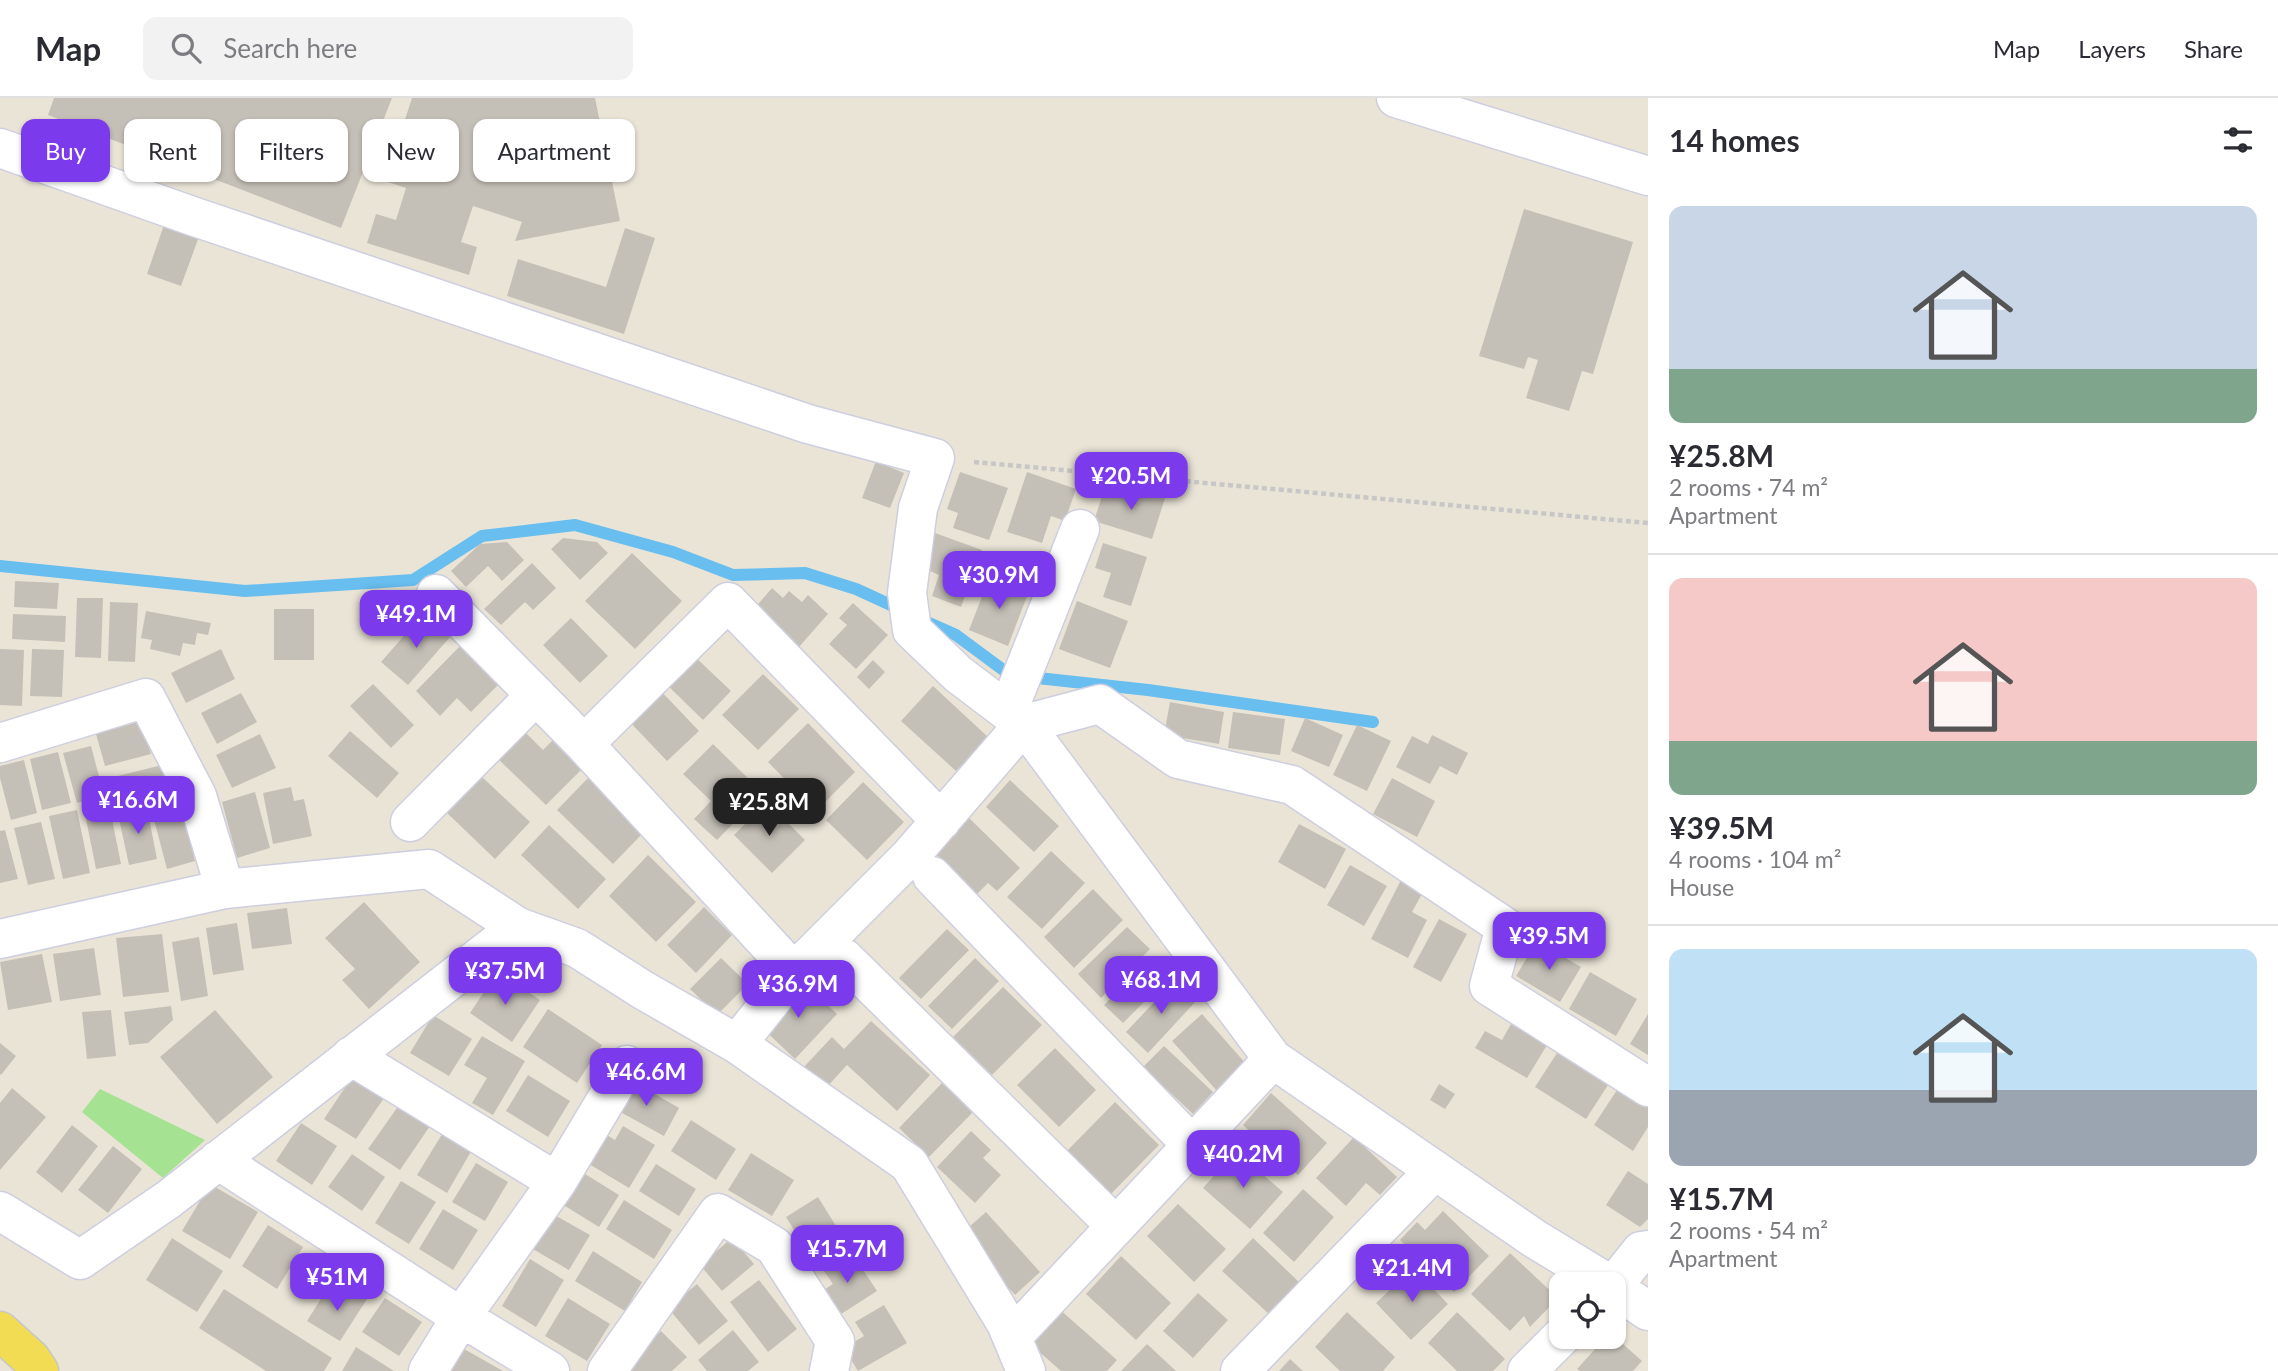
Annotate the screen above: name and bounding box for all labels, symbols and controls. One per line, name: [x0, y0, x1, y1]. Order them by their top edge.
search box: [143, 17, 633, 80]
text: Map: [35, 28, 101, 68]
icon: search: [167, 29, 205, 67]
text: Search here: [223, 32, 357, 64]
text: Map: [1993, 34, 2040, 63]
text: Layers: [2078, 34, 2146, 63]
text: Share: [2184, 34, 2243, 63]
chip: Buy: [21, 119, 110, 182]
chip: Rent: [124, 119, 221, 182]
chip: Filters: [235, 119, 348, 182]
chip: New: [362, 119, 459, 182]
chip: Apartment: [473, 119, 635, 182]
icon: filters: [2219, 121, 2257, 159]
text: 14 homes: [1669, 122, 1800, 158]
icon: home: [1900, 252, 2026, 378]
text: ¥25.8M: [1669, 437, 1774, 473]
pin: ¥20.5M: [1074, 452, 1188, 512]
text: ¥20.5M: [1091, 461, 1171, 489]
text: 2 rooms · 74 m²: [1669, 473, 1828, 501]
text: Apartment: [1669, 501, 1777, 529]
pin: ¥30.9M: [942, 552, 1056, 611]
text: ¥30.9M: [959, 560, 1039, 588]
pin: ¥49.1M: [359, 590, 473, 650]
text: ¥49.1M: [376, 599, 456, 627]
icon: home: [1900, 624, 2026, 750]
pin: ¥16.6M: [81, 776, 195, 836]
pin: ¥25.8M: [712, 778, 826, 838]
text: ¥16.6M: [98, 785, 178, 813]
text: ¥25.8M: [729, 787, 809, 815]
text: ¥39.5M: [1669, 809, 1774, 845]
text: 4 rooms · 104 m²: [1669, 845, 1841, 873]
text: House: [1669, 873, 1734, 901]
pin: ¥39.5M: [1492, 912, 1606, 972]
text: ¥39.5M: [1509, 921, 1589, 949]
pin: ¥37.5M: [448, 948, 562, 1007]
text: ¥37.5M: [465, 956, 545, 984]
pin: ¥68.1M: [1104, 956, 1218, 1016]
pin: ¥36.9M: [741, 960, 855, 1020]
text: ¥68.1M: [1121, 965, 1201, 993]
text: ¥36.9M: [758, 969, 838, 997]
icon: home: [1900, 995, 2026, 1121]
pin: ¥46.6M: [589, 1048, 703, 1108]
text: ¥46.6M: [606, 1057, 686, 1085]
pin: ¥40.2M: [1186, 1130, 1300, 1190]
text: ¥40.2M: [1203, 1139, 1283, 1167]
text: ¥15.7M: [1669, 1180, 1774, 1216]
text: 2 rooms · 54 m²: [1669, 1216, 1828, 1244]
pin: ¥15.7M: [790, 1226, 904, 1285]
text: ¥15.7M: [807, 1234, 887, 1262]
pin: ¥21.4M: [1355, 1244, 1469, 1304]
text: Apartment: [1669, 1244, 1777, 1272]
text: ¥21.4M: [1372, 1253, 1452, 1281]
pin: ¥51M: [296, 1254, 378, 1313]
text: ¥51M: [306, 1262, 368, 1290]
map controls: [1549, 1272, 1626, 1349]
button: locate: [1549, 1272, 1626, 1349]

